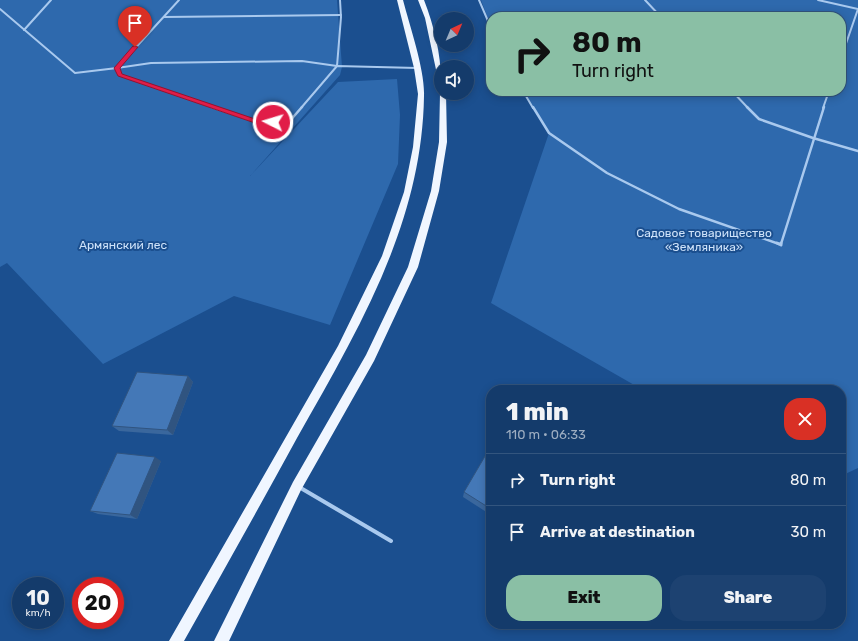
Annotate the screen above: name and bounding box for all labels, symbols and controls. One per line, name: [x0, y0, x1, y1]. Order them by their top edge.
pin: [118, 6, 152, 47]
icon: arrive: [124, 12, 146, 34]
north arrow: [434, 12, 474, 52]
map controls: [434, 12, 474, 100]
text: 80 m: [572, 26, 642, 59]
icon: right: [506, 28, 558, 80]
button: sound: [434, 60, 474, 100]
text: Turn right: [572, 60, 654, 82]
position arrow: [252, 101, 294, 143]
park label: Садовое товарищество «Земляника»: [636, 226, 772, 254]
park label: Армянский лес: [79, 238, 167, 252]
text: 1 min: [506, 398, 569, 426]
button: close: [784, 398, 826, 440]
text: 110 m · 06:33: [506, 427, 586, 442]
icon: right: [506, 469, 528, 491]
text: Turn right: [540, 471, 615, 489]
text: 80 m: [790, 471, 826, 489]
icon: arrive: [506, 521, 528, 543]
text: Arrive at destination: [540, 523, 695, 541]
text: 30 m: [790, 523, 826, 541]
button: Exit: [506, 575, 662, 621]
button: Share: [670, 575, 826, 621]
speed limit sign: 20: [72, 577, 124, 629]
text: 10: [26, 586, 50, 610]
text: km/h: [26, 607, 50, 619]

